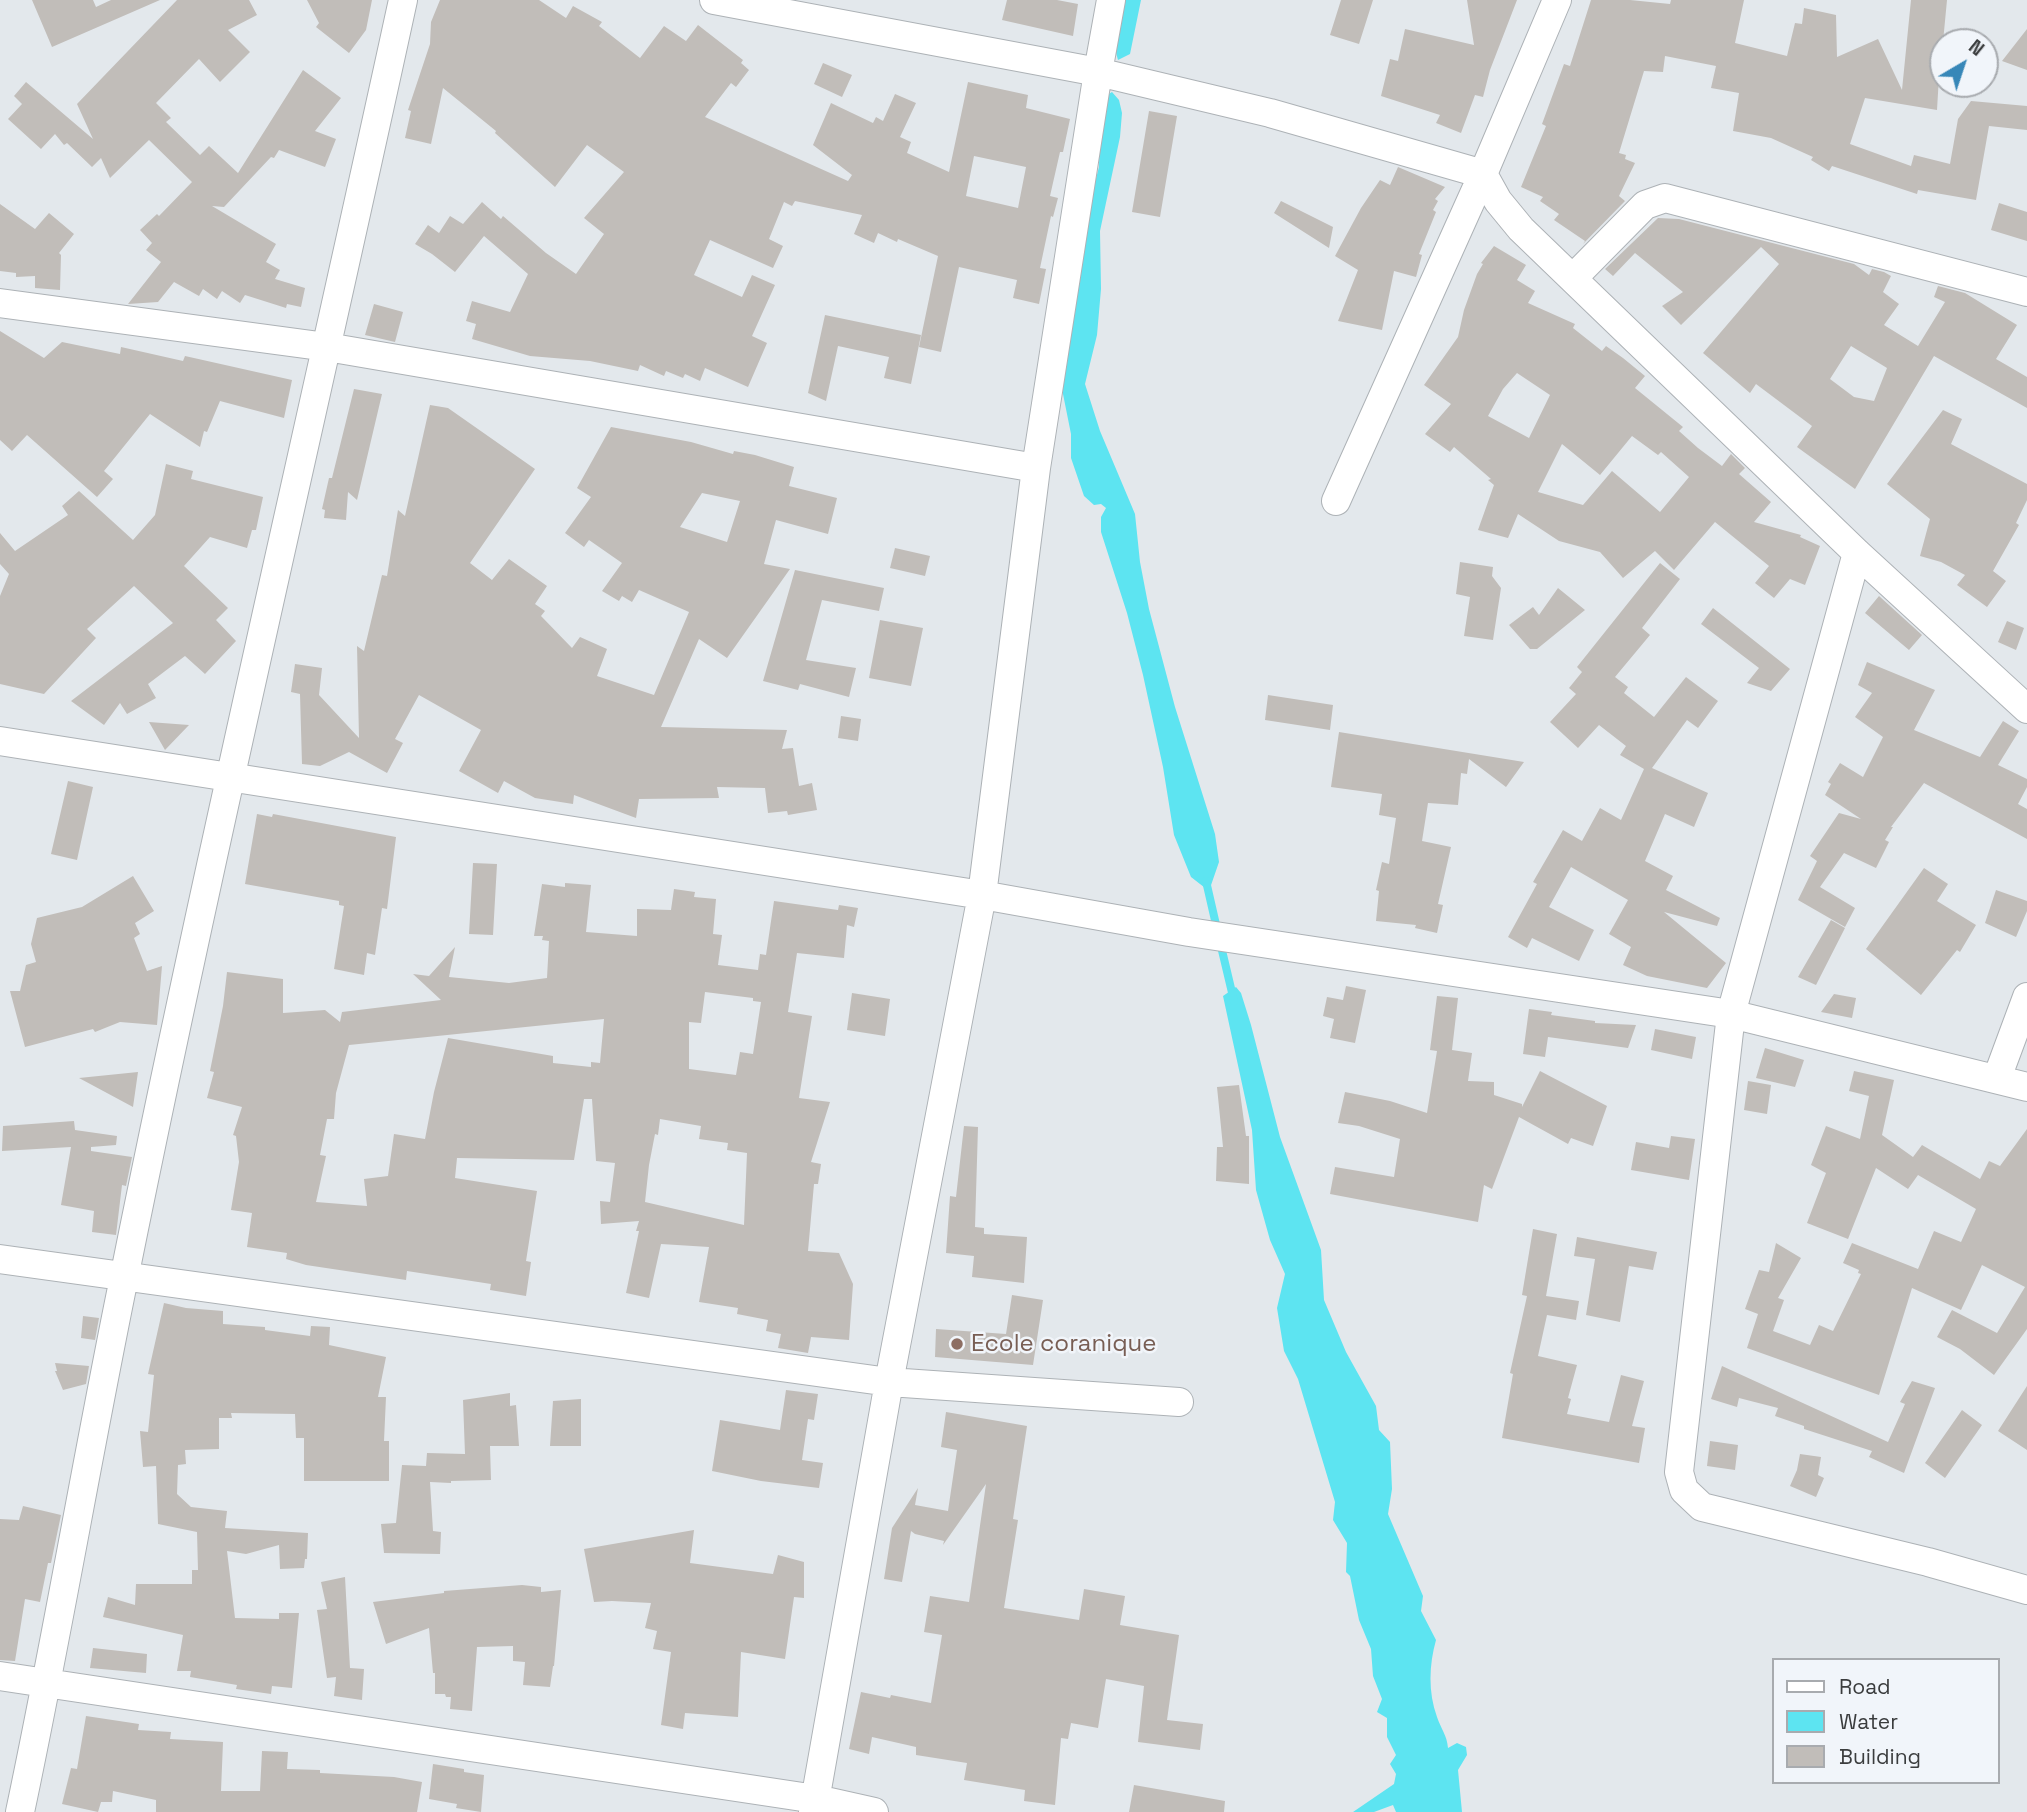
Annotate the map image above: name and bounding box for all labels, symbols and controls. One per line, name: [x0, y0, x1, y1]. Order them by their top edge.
north arrow: [1929, 28, 1999, 98]
text: N: [1963, 34, 1989, 62]
place label: Ecole coranique: [971, 1330, 1157, 1358]
marker: Ecole coranique: [949, 1336, 965, 1352]
legend: [1772, 1658, 1999, 1784]
text: Road: [1839, 1673, 1891, 1700]
text: Water: [1839, 1708, 1898, 1735]
text: Building: [1839, 1743, 1921, 1770]

